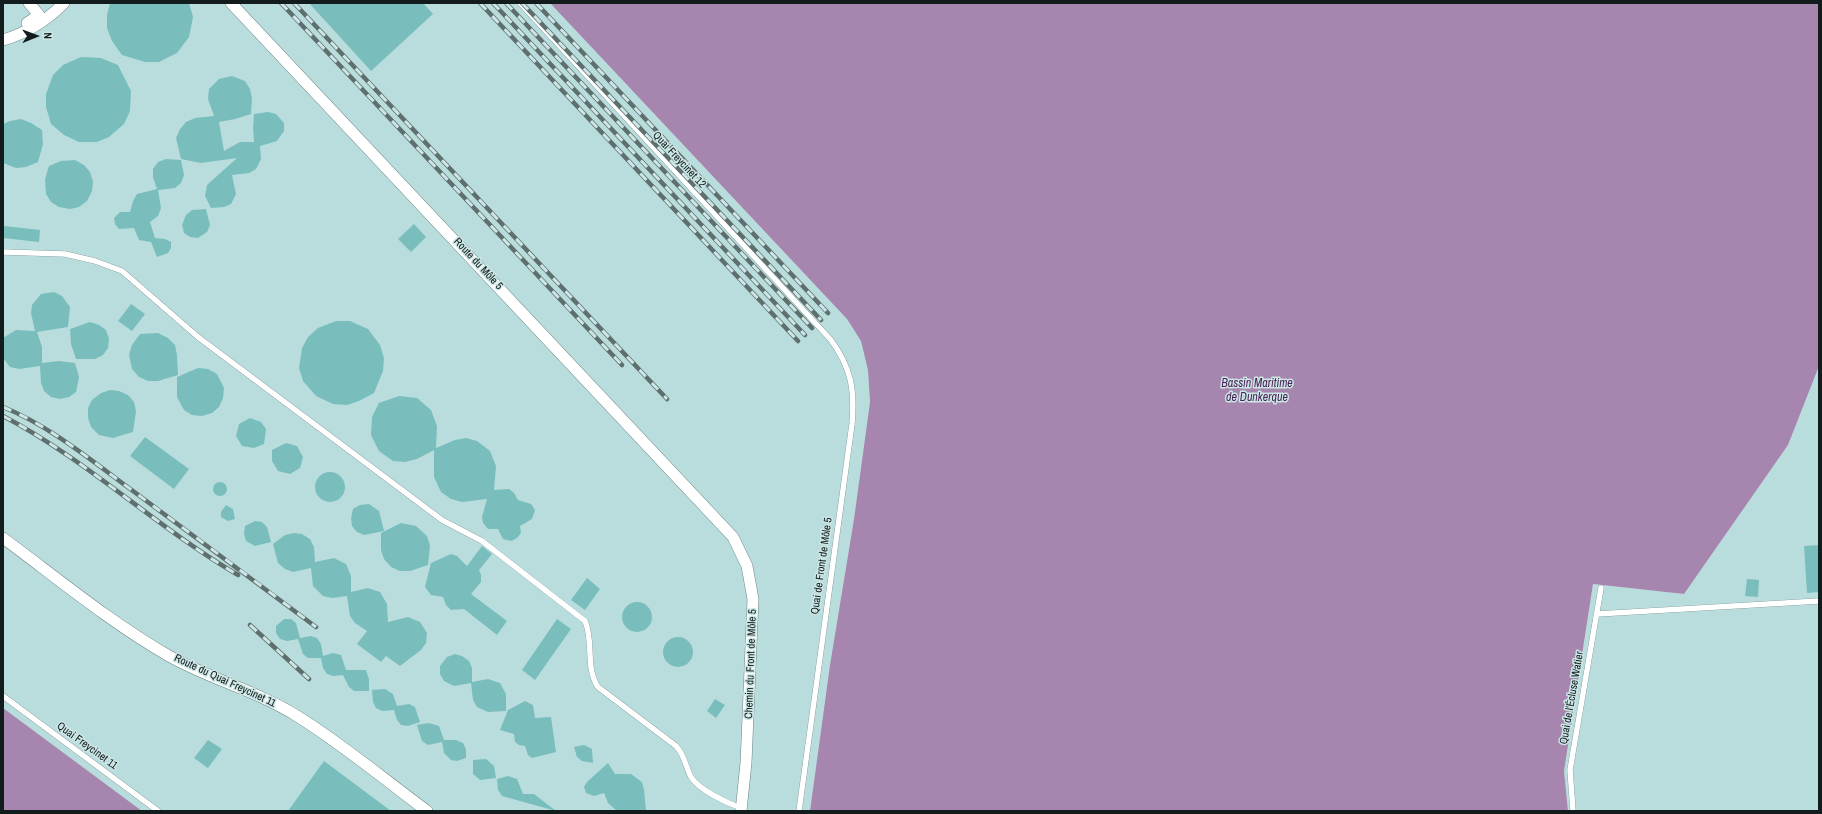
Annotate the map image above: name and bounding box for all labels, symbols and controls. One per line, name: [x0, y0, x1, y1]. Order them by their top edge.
north arrow: [16, 16, 56, 56]
text: N: [41, 32, 55, 39]
street label: Quai Freycinet 12: [650, 129, 708, 191]
street label: Route du Môle 5: [451, 235, 505, 293]
water label: Bassin Maritime de Dunkerque: [1221, 377, 1293, 405]
street label: Quai de Front de Môle 5: [809, 517, 835, 615]
street label: Chemin du Front de Môle 5: [742, 609, 760, 719]
street label: Quai de l'Écluse Watier: [1557, 650, 1587, 746]
street label: Route du Quai Freycinet 11: [172, 652, 278, 710]
street label: Quai Freycinet 11: [54, 720, 120, 772]

